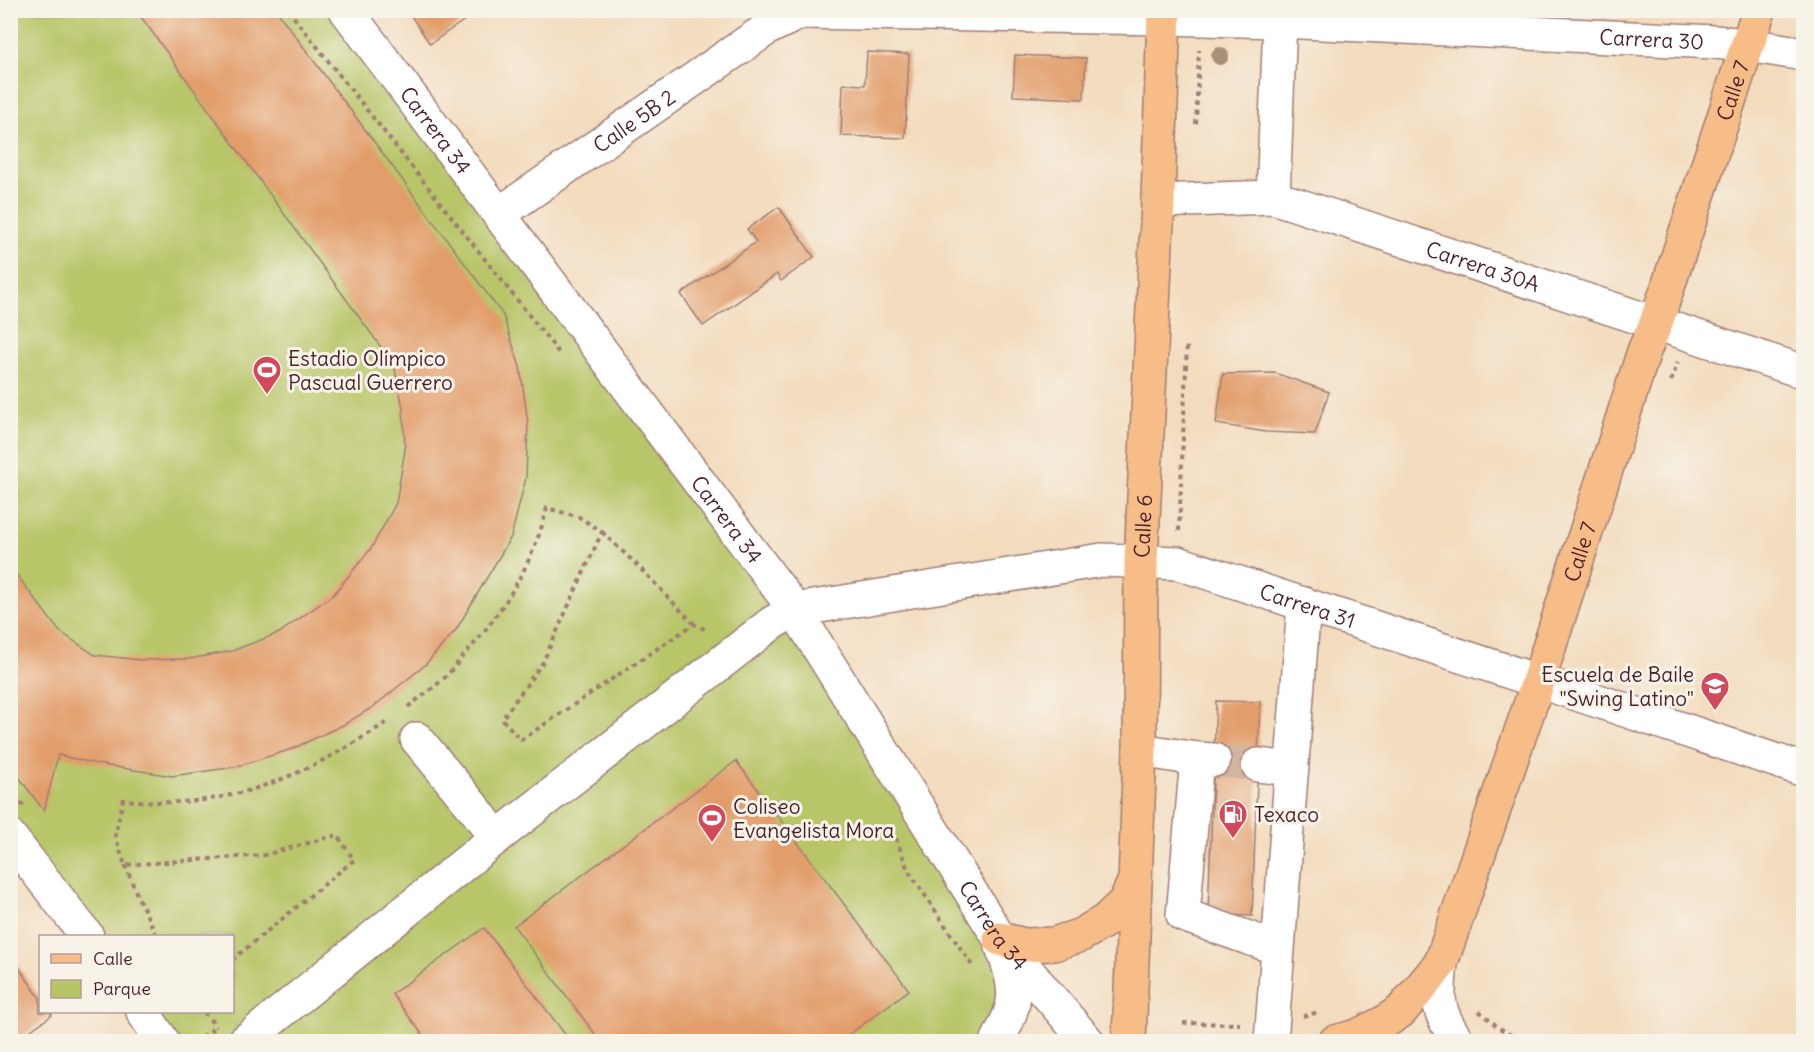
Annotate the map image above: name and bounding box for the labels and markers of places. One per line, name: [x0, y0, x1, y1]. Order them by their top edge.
place label: Estadio Olímpico Pascual Guerrero: [288, 345, 453, 396]
sports icon: Estadio Olímpico Pascual Guerrero: [251, 354, 283, 396]
place label: Escuela de Baile "Swing Latino": [1541, 661, 1694, 712]
school or university icon: Escuela de Baile "Swing Latino": [1699, 670, 1731, 712]
place label: Coliseo Evangelista Mora: [733, 793, 894, 844]
fuel station icon: Texaco: [1217, 798, 1249, 840]
place label: Texaco: [1254, 801, 1319, 828]
sports icon: Coliseo Evangelista Mora: [696, 802, 728, 844]

